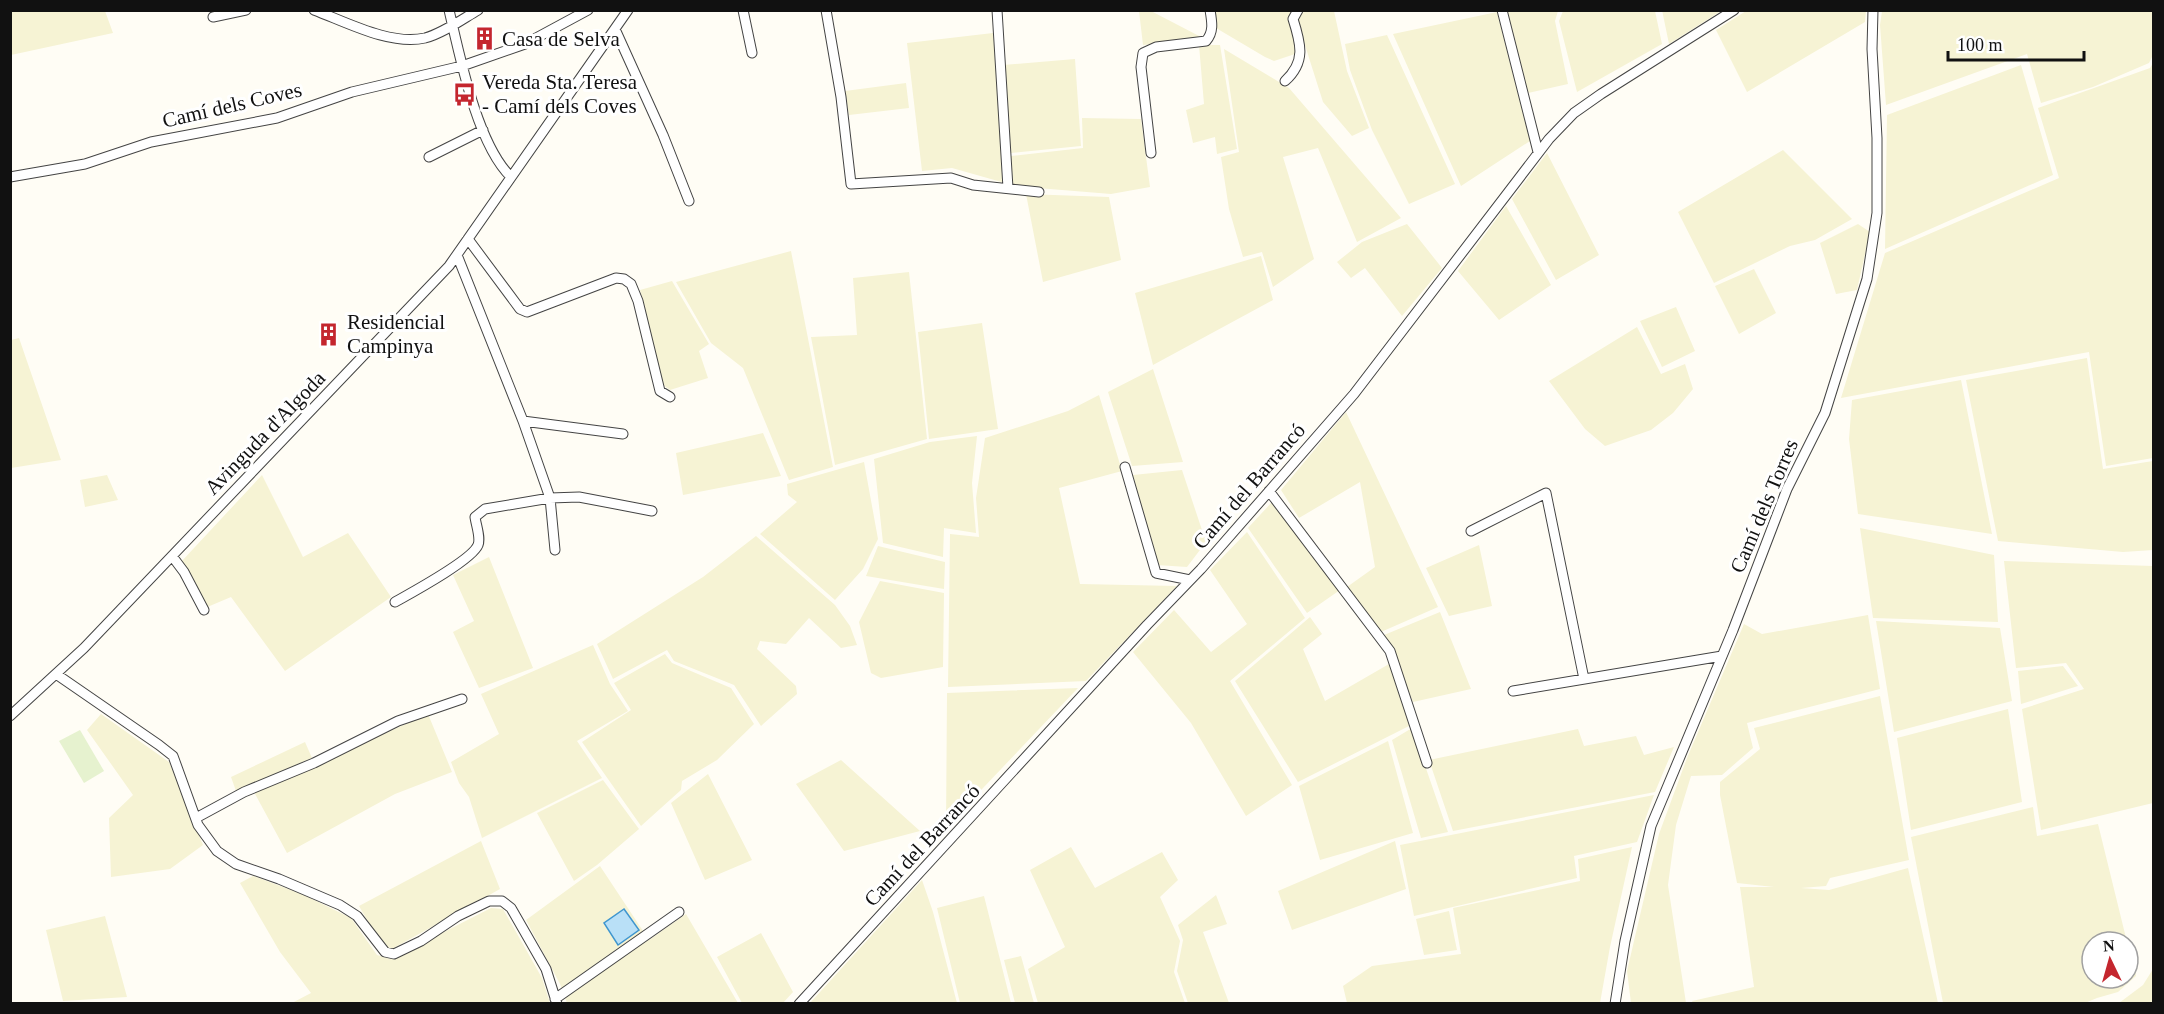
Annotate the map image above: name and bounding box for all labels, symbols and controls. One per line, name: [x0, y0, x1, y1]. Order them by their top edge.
scale bar: [1948, 24, 2084, 62]
building icon: Casa de Selva: [471, 26, 497, 52]
place label: Casa de Selva: [502, 27, 620, 51]
text: 100 m: [1957, 35, 2003, 55]
place label: Vereda Sta. Teresa - Camí dels Coves: [482, 70, 638, 118]
street label: Camí dels Coves: [160, 77, 304, 133]
bus stop icon: Vereda Sta. Teresa - Camí dels Coves: [451, 81, 477, 107]
place label: Residencial Campinya: [347, 310, 445, 358]
building icon: Residencial Campinya: [316, 321, 342, 347]
street label: Avinguda d'Algoda: [200, 366, 331, 500]
street label: Camí del Barrancó: [1188, 418, 1310, 554]
street label: Camí dels Torres: [1725, 436, 1803, 576]
street label: Camí del Barrancó: [859, 779, 985, 911]
north arrow: [2080, 930, 2140, 990]
text: N: [2102, 937, 2116, 955]

